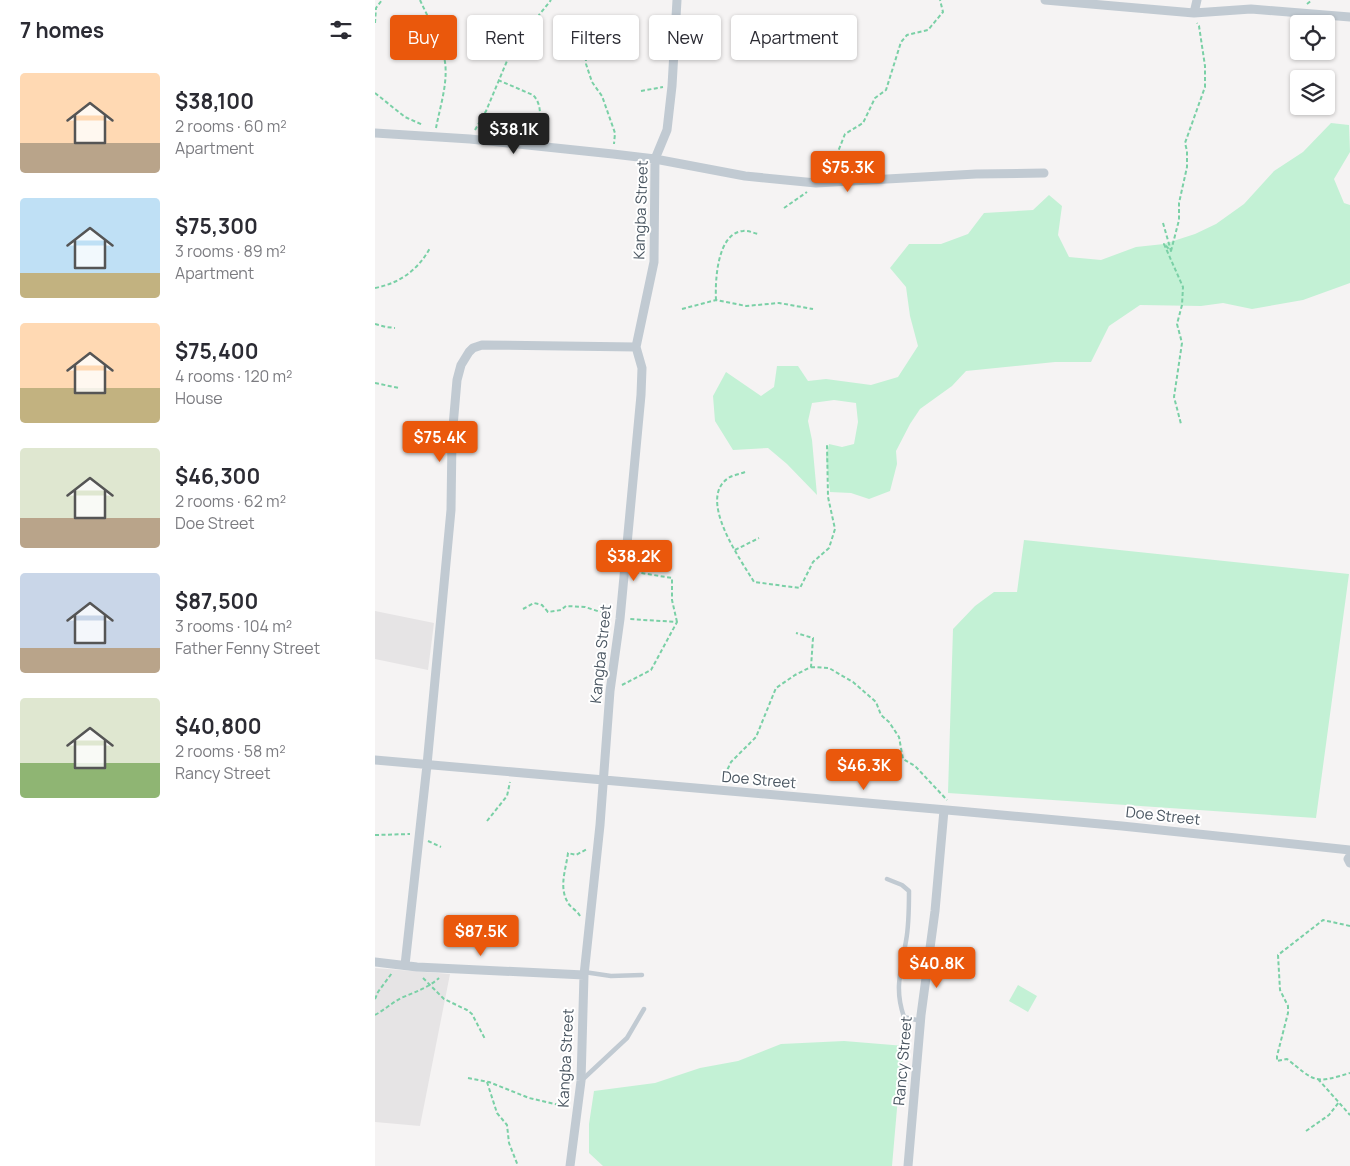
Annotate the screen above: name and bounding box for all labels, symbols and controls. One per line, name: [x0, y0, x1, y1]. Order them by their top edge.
chip: Buy: [390, 15, 457, 60]
chip: Rent: [467, 15, 543, 60]
chip: Filters: [553, 15, 639, 60]
chip: New: [649, 15, 721, 60]
chip: Apartment: [731, 15, 857, 60]
map controls: [1290, 15, 1335, 115]
button: locate: [1290, 15, 1335, 60]
text: 7 homes: [20, 16, 104, 44]
icon: filters: [327, 16, 355, 44]
button: layers: [1290, 70, 1335, 115]
text: $38,100: [175, 87, 254, 115]
icon: home: [60, 93, 120, 153]
pin: $38.1K: [473, 112, 555, 155]
text: 2 rooms · 60 m²: [175, 115, 287, 137]
text: $38.1K: [489, 118, 539, 140]
text: Apartment: [175, 137, 254, 159]
pin: $75.3K: [807, 150, 889, 193]
text: $75.3K: [822, 156, 874, 178]
street label: Kangba Street: [628, 160, 653, 260]
text: $75,300: [175, 212, 258, 240]
icon: home: [60, 218, 120, 278]
text: 3 rooms · 89 m²: [175, 240, 286, 262]
text: Apartment: [175, 262, 254, 284]
text: $75,400: [175, 337, 259, 365]
icon: home: [60, 343, 120, 403]
text: 4 rooms · 120 m²: [175, 365, 292, 387]
text: House: [175, 387, 223, 409]
pin: $75.4K: [399, 420, 481, 463]
text: $75.4K: [414, 426, 466, 448]
text: $46,300: [175, 462, 260, 490]
icon: home: [60, 468, 120, 528]
text: 2 rooms · 62 m²: [175, 490, 286, 512]
text: Doe Street: [175, 512, 255, 534]
pin: $38.2K: [593, 540, 675, 582]
text: $38.2K: [607, 545, 661, 567]
text: $87,500: [175, 587, 258, 615]
icon: home: [60, 593, 120, 653]
street label: Kangba Street: [585, 603, 616, 704]
text: 3 rooms · 104 m²: [175, 615, 292, 637]
text: Father Fenny Street: [175, 637, 320, 659]
text: $40,800: [175, 712, 262, 740]
icon: home: [60, 718, 120, 778]
text: 2 rooms · 58 m²: [175, 740, 286, 762]
pin: $46.3K: [823, 748, 905, 791]
text: $46.3K: [837, 754, 891, 776]
text: Rancy Street: [175, 762, 271, 784]
street label: Doe Street: [721, 766, 797, 793]
street label: Doe Street: [1125, 801, 1201, 830]
pin: $87.5K: [440, 914, 522, 957]
text: $87.5K: [455, 920, 507, 942]
pin: $40.8K: [896, 946, 978, 989]
text: $40.8K: [909, 952, 965, 974]
street label: Kangba Street: [552, 1008, 579, 1108]
street label: Rancy Street: [888, 1015, 917, 1107]

